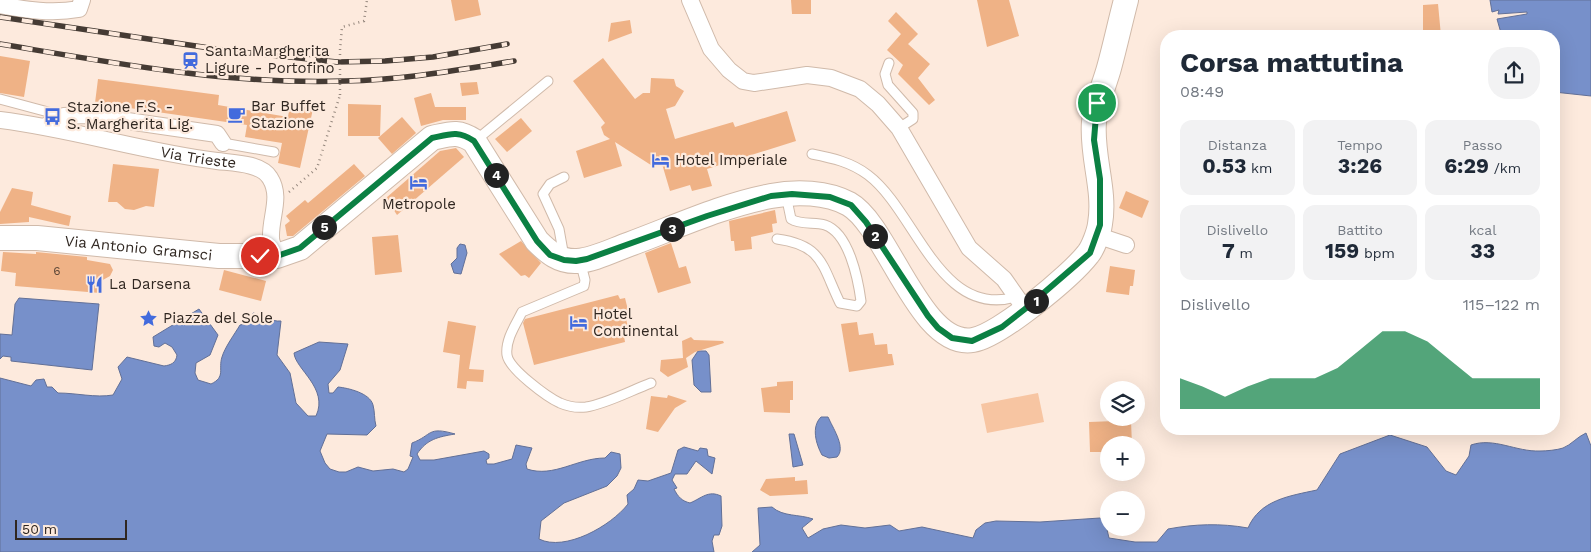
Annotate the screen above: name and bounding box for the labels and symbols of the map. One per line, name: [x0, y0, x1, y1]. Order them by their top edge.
place label: Santa Margherita Ligure - Portofino: [205, 42, 335, 77]
station icon: Santa Margherita Ligure - Portofino: [181, 50, 201, 70]
pin: [1076, 82, 1118, 124]
place label: Bar Buffet Stazione: [251, 97, 326, 132]
place label: Stazione F.S. - S. Margherita Lig.: [67, 98, 193, 133]
cafe icon: Bar Buffet Stazione: [227, 105, 247, 125]
bus stop icon: Stazione F.S. - S. Margherita Lig.: [43, 106, 63, 126]
street label: Via Trieste: [159, 143, 237, 172]
hotel icon: Hotel Imperiale: [651, 150, 671, 170]
place label: Hotel Imperiale: [675, 151, 787, 169]
pin: 4: [484, 162, 508, 188]
hotel icon: Metropole: [409, 173, 429, 193]
place label: Metropole: [382, 195, 456, 213]
pin: 5: [312, 214, 336, 240]
pin: 3: [660, 216, 684, 242]
pin: 2: [862, 224, 888, 248]
street label: Via Antonio Gramsci: [64, 232, 213, 264]
pin: [239, 235, 281, 277]
house number: 6: [53, 264, 61, 278]
restaurant icon: La Darsena: [85, 274, 105, 294]
place label: La Darsena: [109, 275, 191, 293]
pin: 1: [1024, 288, 1048, 314]
place label: Hotel Continental: [593, 305, 679, 340]
place icon: Piazza del Sole: [139, 308, 159, 328]
place label: Piazza del Sole: [163, 309, 273, 327]
hotel icon: Hotel Continental: [569, 313, 589, 333]
scale bar: [15, 517, 128, 540]

